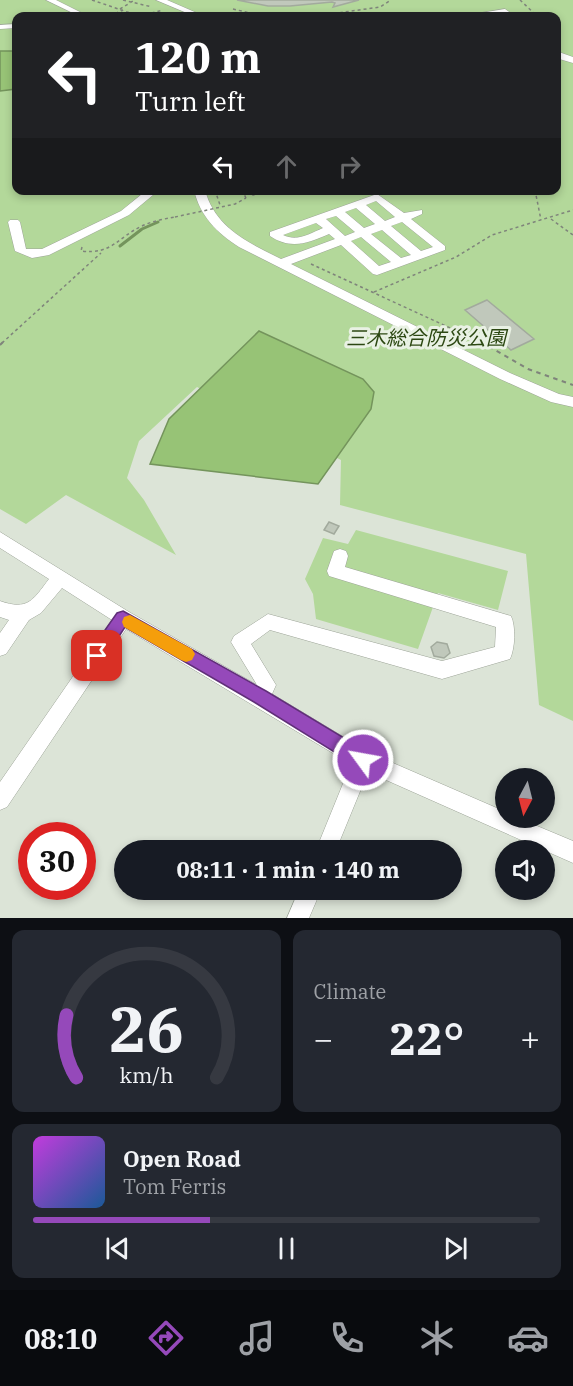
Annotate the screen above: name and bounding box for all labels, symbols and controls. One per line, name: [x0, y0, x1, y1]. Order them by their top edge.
text: 120 m: [135, 30, 261, 85]
icon: left: [36, 36, 114, 114]
text: Turn left: [135, 83, 246, 118]
icon: left: [207, 150, 240, 183]
icon: ahead: [270, 150, 303, 183]
icon: right: [333, 150, 366, 183]
park label: 三木総合防災公園: [346, 324, 509, 351]
pin: [71, 630, 122, 681]
icon: arrive: [80, 639, 113, 672]
position arrow: [331, 728, 395, 792]
north arrow: [495, 768, 555, 828]
map controls: [495, 768, 555, 900]
speed limit sign: 30: [18, 822, 96, 900]
button: sound: [495, 840, 555, 900]
text: 08:11 · 1 min · 140 m: [176, 855, 400, 884]
text: Climate: [314, 978, 386, 1005]
text: 26: [109, 988, 184, 1069]
text: 22°: [389, 1009, 464, 1067]
text: −: [314, 1017, 333, 1060]
text: +: [520, 1017, 540, 1060]
text: km/h: [119, 1061, 173, 1089]
text: Open Road: [123, 1144, 241, 1173]
text: Tom Ferris: [123, 1173, 226, 1200]
icon: previous: [101, 1232, 134, 1265]
icon: pause: [270, 1232, 303, 1265]
icon: next: [439, 1232, 472, 1265]
icon: directions: [145, 1317, 187, 1359]
icon: music: [236, 1317, 278, 1359]
icon: phone: [326, 1317, 368, 1359]
icon: climate: [416, 1317, 458, 1359]
icon: car: [507, 1317, 549, 1359]
text: 08:10: [24, 1321, 97, 1356]

